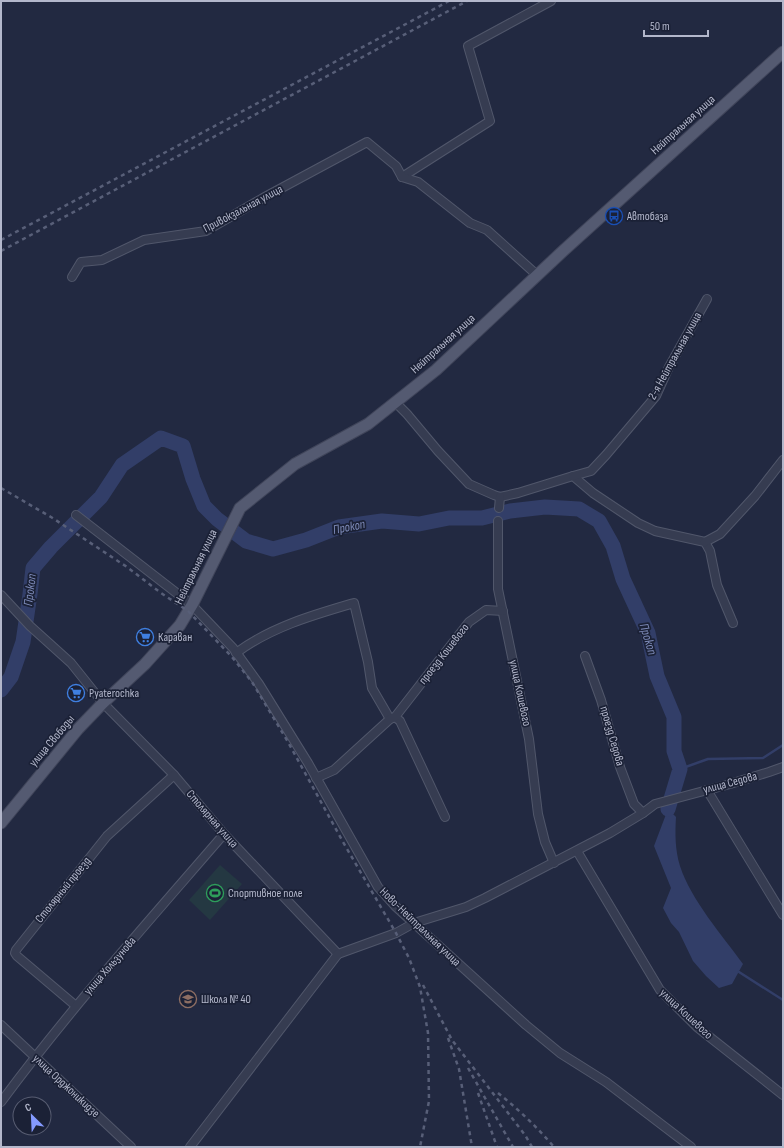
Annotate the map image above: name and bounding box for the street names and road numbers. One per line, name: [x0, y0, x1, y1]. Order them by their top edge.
street label: Нейтральная улица: [648, 92, 719, 158]
street label: Привокзальная улица: [201, 182, 286, 236]
street label: 2-я Нейтральная улица: [645, 309, 705, 402]
street label: Нейтральная улица: [408, 311, 479, 377]
street label: Нейтральная улица: [171, 527, 221, 607]
street label: проезд Кошевого: [416, 621, 472, 687]
street label: улица Кошевого: [506, 658, 534, 728]
street label: проезд Седова: [596, 705, 628, 768]
street label: улица Свободы: [26, 712, 78, 770]
street label: улица Седова: [701, 768, 759, 797]
street label: Столярная улица: [183, 787, 242, 851]
street label: Столярный проезд: [32, 854, 94, 926]
street label: Ново-Нейтральная улица: [376, 884, 464, 970]
street label: улица Хользунова: [81, 934, 140, 998]
street label: улица Кошевого: [656, 986, 716, 1042]
street label: улица Орджоникидзе: [29, 1051, 103, 1121]

